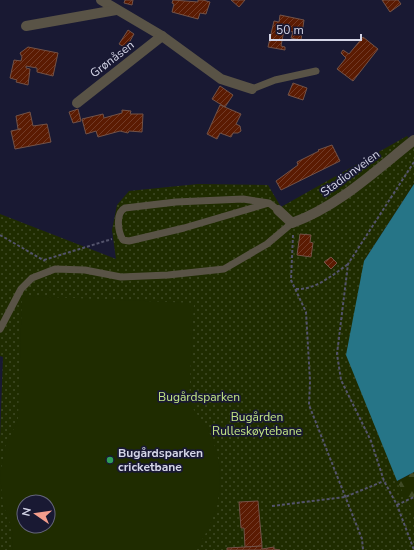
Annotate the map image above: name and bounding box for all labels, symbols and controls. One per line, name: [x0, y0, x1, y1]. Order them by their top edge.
scale bar: [270, 16, 361, 42]
text: 50 m: [276, 22, 304, 38]
street label: Grønåsen: [87, 37, 137, 81]
street label: Stadionveien: [317, 146, 383, 200]
park label: Bugårdsparken: [158, 389, 240, 405]
park label: Bugården Rulleskøytebane: [212, 409, 302, 439]
place label: Bugårdsparken cricketbane: [118, 445, 203, 475]
marker: Bugårdsparken cricketbane: [105, 455, 115, 465]
north arrow: [16, 494, 56, 534]
text: N: [19, 506, 35, 518]

